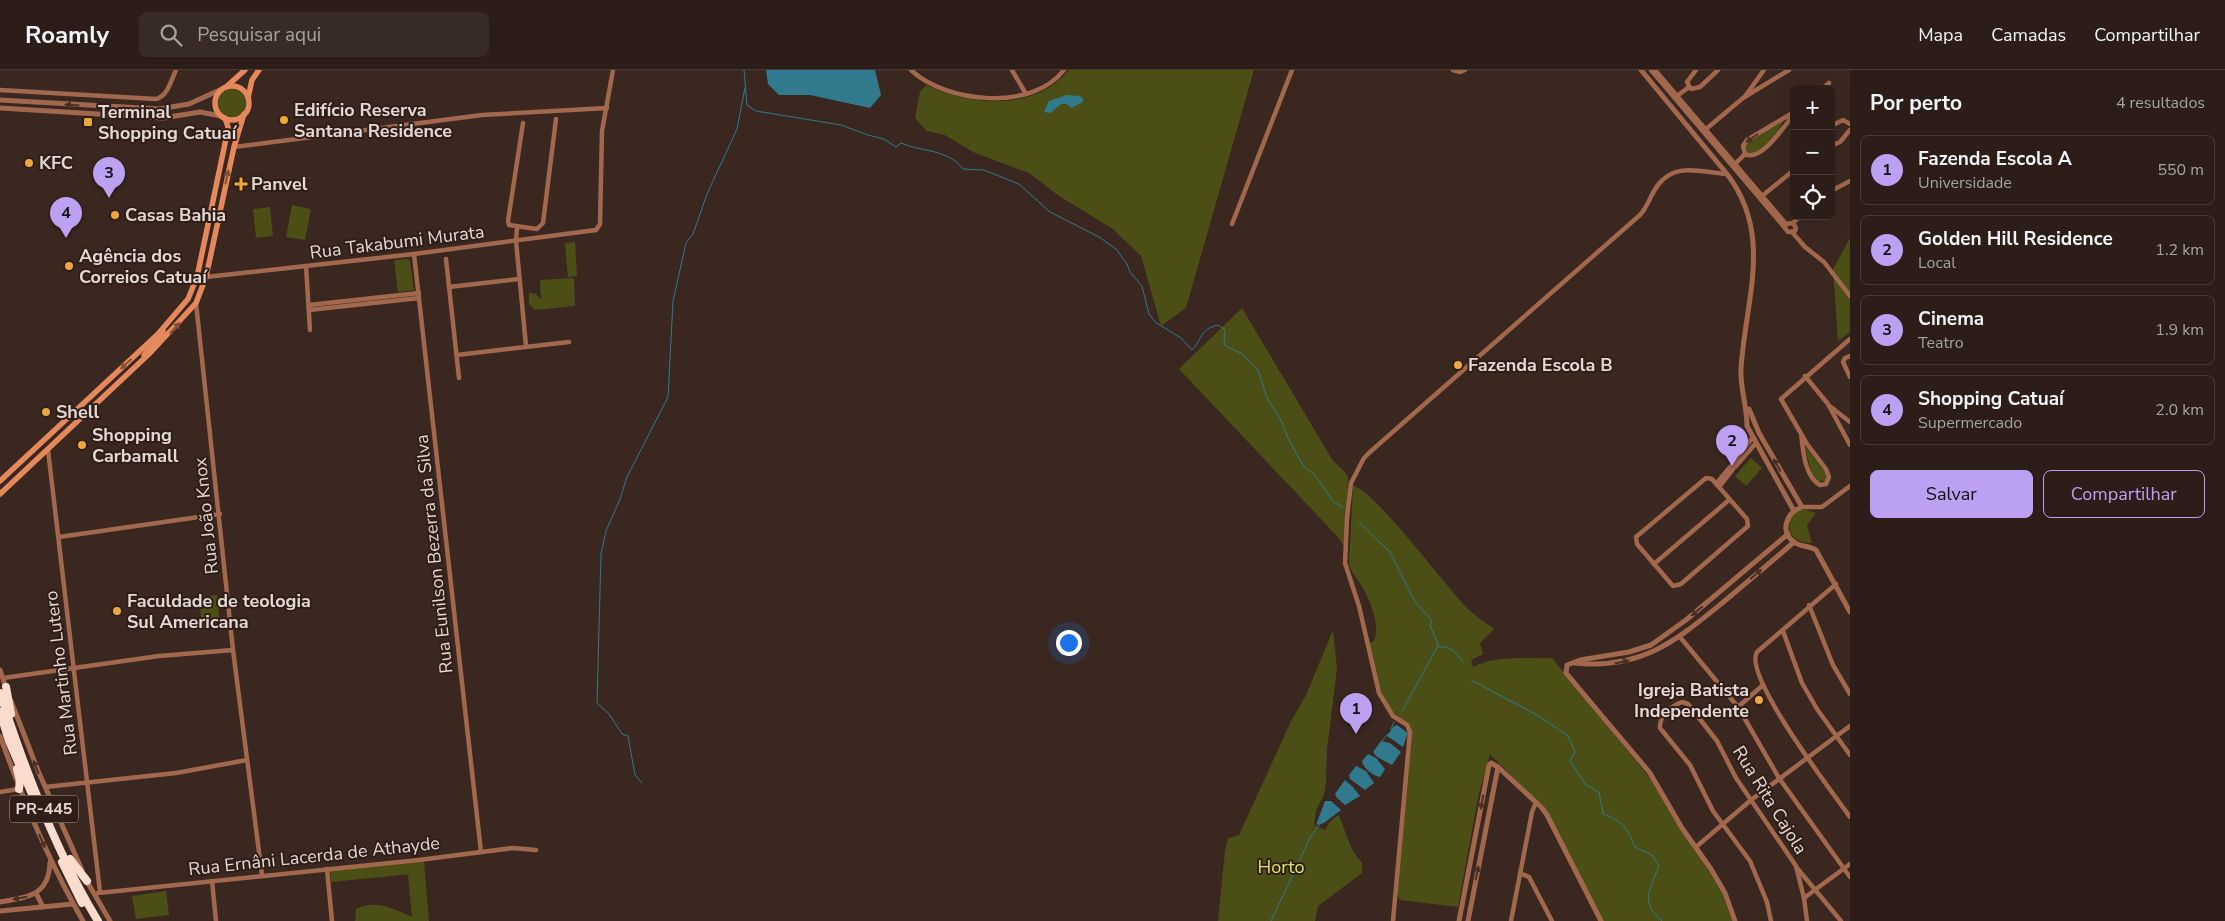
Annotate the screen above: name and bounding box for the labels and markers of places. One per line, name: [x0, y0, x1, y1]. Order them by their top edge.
place label: Edifício Reserva Santana Residence: [294, 98, 452, 143]
place label: Terminal Shopping Catuaí: [98, 100, 238, 145]
marker: Edifício Reserva Santana Residence: [278, 114, 290, 126]
marker: Terminal Shopping Catuaí: [82, 116, 94, 128]
place label: KFC: [39, 151, 73, 175]
marker: KFC: [23, 157, 35, 169]
pin: 3: [93, 157, 125, 198]
place label: Panvel: [251, 172, 308, 196]
marker: Panvel: [235, 178, 247, 190]
pin: 4: [50, 197, 82, 238]
place label: Casas Bahia: [125, 203, 226, 227]
marker: Casas Bahia: [109, 209, 121, 221]
place label: Agência dos Correios Catuaí: [79, 244, 208, 289]
marker: Agência dos Correios Catuaí: [63, 260, 75, 272]
place label: Fazenda Escola B: [1468, 353, 1613, 377]
marker: Fazenda Escola B: [1452, 359, 1464, 371]
place label: Shell: [56, 400, 99, 424]
marker: Shell: [40, 406, 52, 418]
place label: Shopping Carbamall: [92, 423, 179, 468]
pin: 2: [1716, 425, 1748, 466]
marker: Shopping Carbamall: [76, 439, 88, 451]
place label: Faculdade de teologia Sul Americana: [127, 589, 311, 634]
marker: Faculdade de teologia Sul Americana: [111, 605, 123, 617]
place label: Igreja Batista Independente: [1634, 678, 1749, 723]
pin: 1: [1340, 693, 1372, 734]
marker: Igreja Batista Independente: [1753, 694, 1765, 706]

